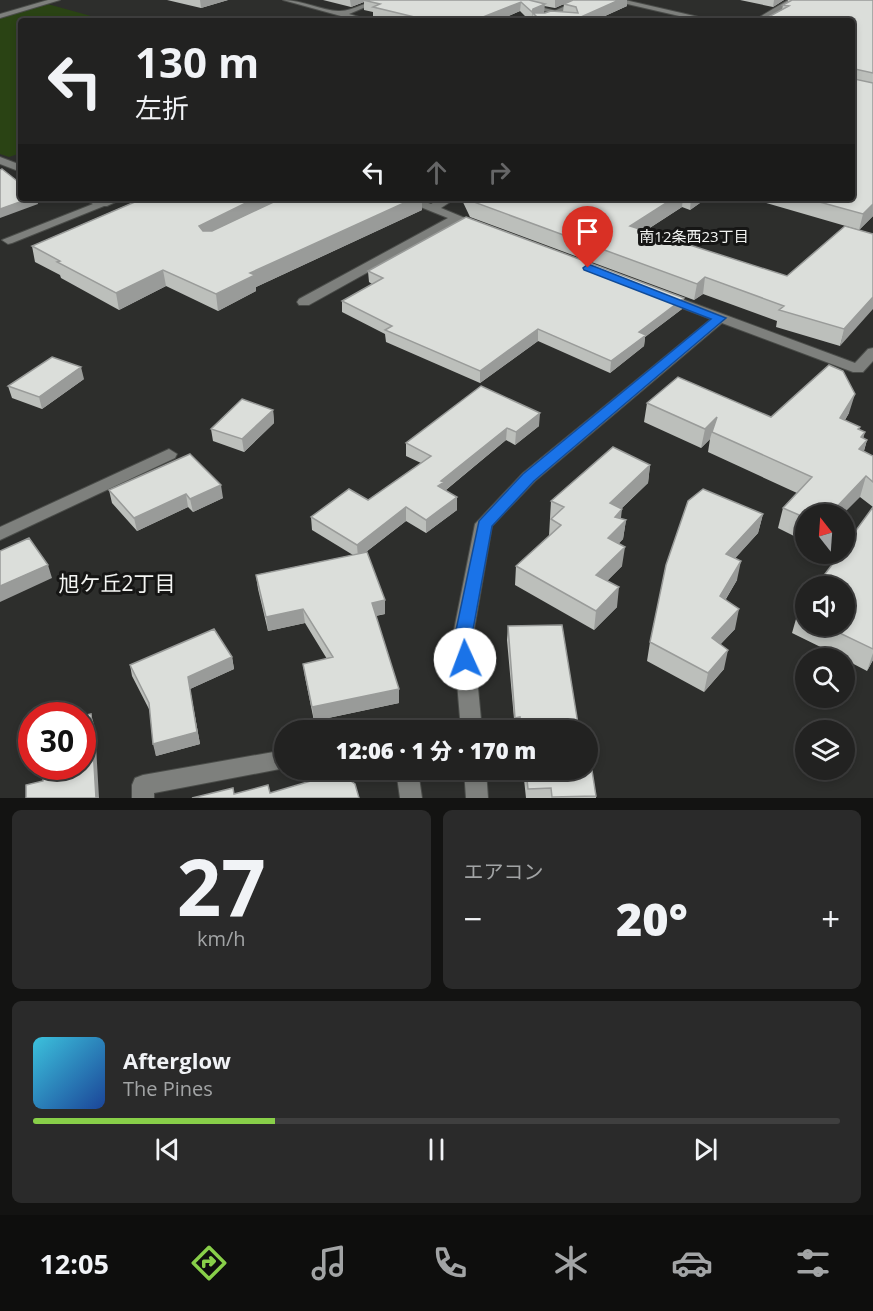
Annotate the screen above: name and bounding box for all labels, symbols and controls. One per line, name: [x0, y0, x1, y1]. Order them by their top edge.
text: 130 m: [135, 33, 259, 90]
icon: left: [36, 42, 114, 120]
text: 左折: [135, 89, 189, 126]
icon: left: [357, 156, 390, 189]
icon: ahead: [420, 156, 453, 189]
icon: right: [483, 156, 516, 189]
pin: [562, 206, 613, 268]
icon: arrive: [571, 215, 604, 248]
district label: 南12条西23丁目: [639, 226, 749, 246]
north arrow: [795, 504, 855, 564]
map controls: [795, 504, 855, 780]
district label: 旭ケ丘2丁目: [58, 569, 176, 597]
button: sound: [795, 576, 855, 636]
position arrow: [433, 627, 497, 691]
button: search: [795, 648, 855, 708]
speed limit sign: 30: [18, 702, 96, 780]
button: layers: [795, 720, 855, 780]
text: 12:06 · 1 分 · 170 m: [336, 735, 536, 765]
text: 27: [177, 833, 266, 939]
text: エアコン: [464, 858, 544, 885]
text: 20°: [616, 888, 688, 949]
text: −: [464, 896, 482, 941]
text: +: [821, 896, 840, 941]
text: km/h: [197, 925, 246, 952]
text: Afterglow: [123, 1045, 231, 1075]
text: The Pines: [123, 1075, 213, 1102]
icon: previous: [151, 1133, 184, 1166]
icon: pause: [420, 1133, 453, 1166]
icon: next: [689, 1133, 722, 1166]
icon: directions: [188, 1242, 230, 1284]
icon: music: [308, 1242, 350, 1284]
icon: phone: [429, 1242, 471, 1284]
icon: climate: [550, 1242, 592, 1284]
icon: car: [671, 1242, 713, 1284]
icon: filters: [792, 1242, 834, 1284]
text: 12:05: [39, 1245, 109, 1282]

